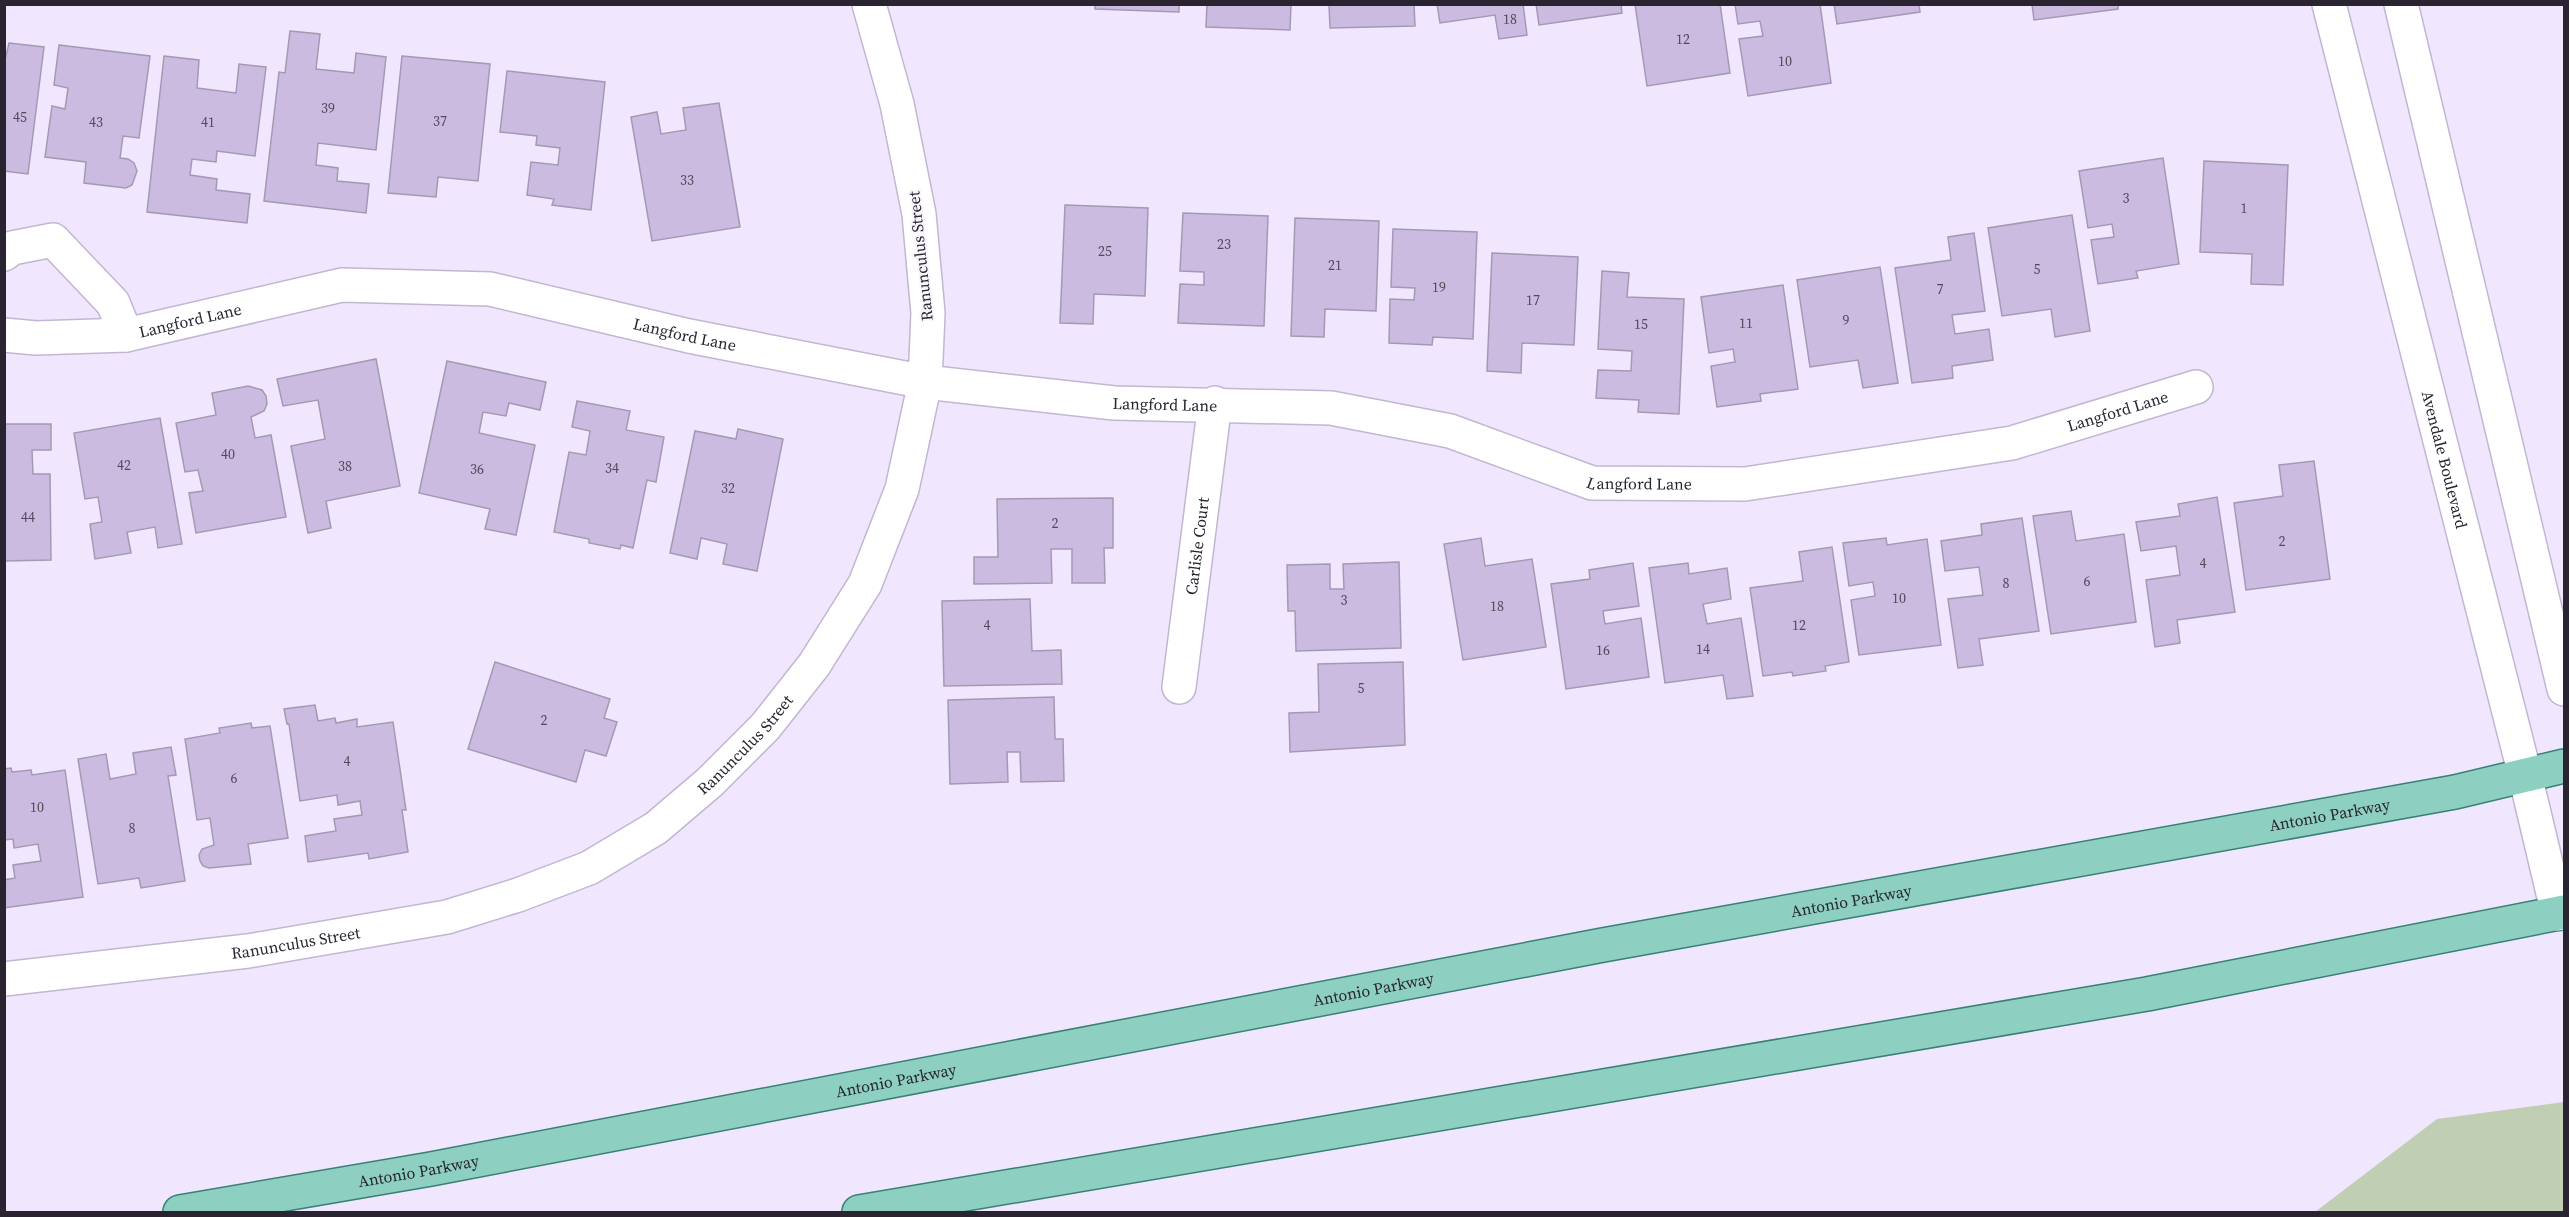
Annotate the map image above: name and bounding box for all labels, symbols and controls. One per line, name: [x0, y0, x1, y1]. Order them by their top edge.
house number: 18: [1503, 9, 1517, 29]
house number: 12: [1676, 29, 1690, 49]
house number: 10: [1778, 51, 1792, 71]
house number: 39: [321, 98, 335, 118]
house number: 45: [13, 107, 27, 127]
house number: 37: [433, 111, 447, 131]
house number: 43: [89, 112, 103, 132]
house number: 41: [201, 112, 215, 132]
house number: 33: [680, 170, 694, 190]
house number: 3: [2123, 188, 2130, 208]
street label: Ranunculus Street: [902, 189, 938, 322]
house number: 1: [2241, 198, 2248, 218]
house number: 23: [1217, 234, 1231, 254]
house number: 25: [1098, 241, 1112, 261]
house number: 21: [1328, 255, 1342, 275]
house number: 5: [2034, 259, 2041, 279]
house number: 19: [1432, 277, 1446, 297]
house number: 7: [1937, 279, 1944, 299]
house number: 17: [1526, 290, 1540, 310]
street label: Langford Lane: [137, 298, 244, 343]
house number: 9: [1843, 310, 1850, 330]
street label: Langford Lane: [631, 312, 738, 356]
house number: 11: [1739, 313, 1753, 333]
house number: 15: [1634, 314, 1648, 334]
street label: Langford Lane: [2064, 385, 2171, 437]
street label: Avendale Boulevard: [2417, 388, 2473, 531]
street label: Langford Lane: [1112, 392, 1218, 416]
house number: 40: [221, 444, 235, 464]
house number: 42: [117, 455, 131, 475]
house number: 38: [338, 456, 352, 476]
house number: 34: [605, 458, 619, 478]
house number: 36: [470, 459, 484, 479]
street label: Langford Lane: [1584, 471, 1692, 495]
house number: 32: [721, 478, 735, 498]
street label: Carlisle Court: [1180, 495, 1214, 596]
house number: 44: [21, 507, 35, 527]
house number: 2: [1052, 513, 1059, 533]
house number: 2: [2279, 531, 2286, 551]
house number: 4: [2200, 553, 2207, 573]
house number: 6: [2084, 571, 2091, 591]
house number: 8: [2003, 573, 2010, 593]
house number: 10: [1892, 588, 1906, 608]
house number: 3: [1341, 590, 1348, 610]
house number: 18: [1490, 596, 1504, 616]
house number: 4: [984, 615, 991, 635]
house number: 12: [1792, 615, 1806, 635]
house number: 14: [1696, 639, 1710, 659]
house number: 16: [1596, 640, 1610, 660]
house number: 5: [1358, 678, 1365, 698]
street label: Ranunculus Street: [692, 689, 798, 799]
house number: 2: [541, 710, 548, 730]
house number: 4: [344, 751, 351, 771]
house number: 6: [231, 768, 238, 788]
street label: Antonio Parkway: [2267, 793, 2392, 836]
house number: 10: [30, 797, 44, 817]
house number: 8: [129, 818, 136, 838]
street label: Antonio Parkway: [1789, 879, 1914, 922]
street label: Ranunculus Street: [230, 921, 363, 964]
street label: Antonio Parkway: [1311, 966, 1436, 1011]
street label: Antonio Parkway: [834, 1058, 959, 1102]
street label: Antonio Parkway: [356, 1149, 481, 1192]

